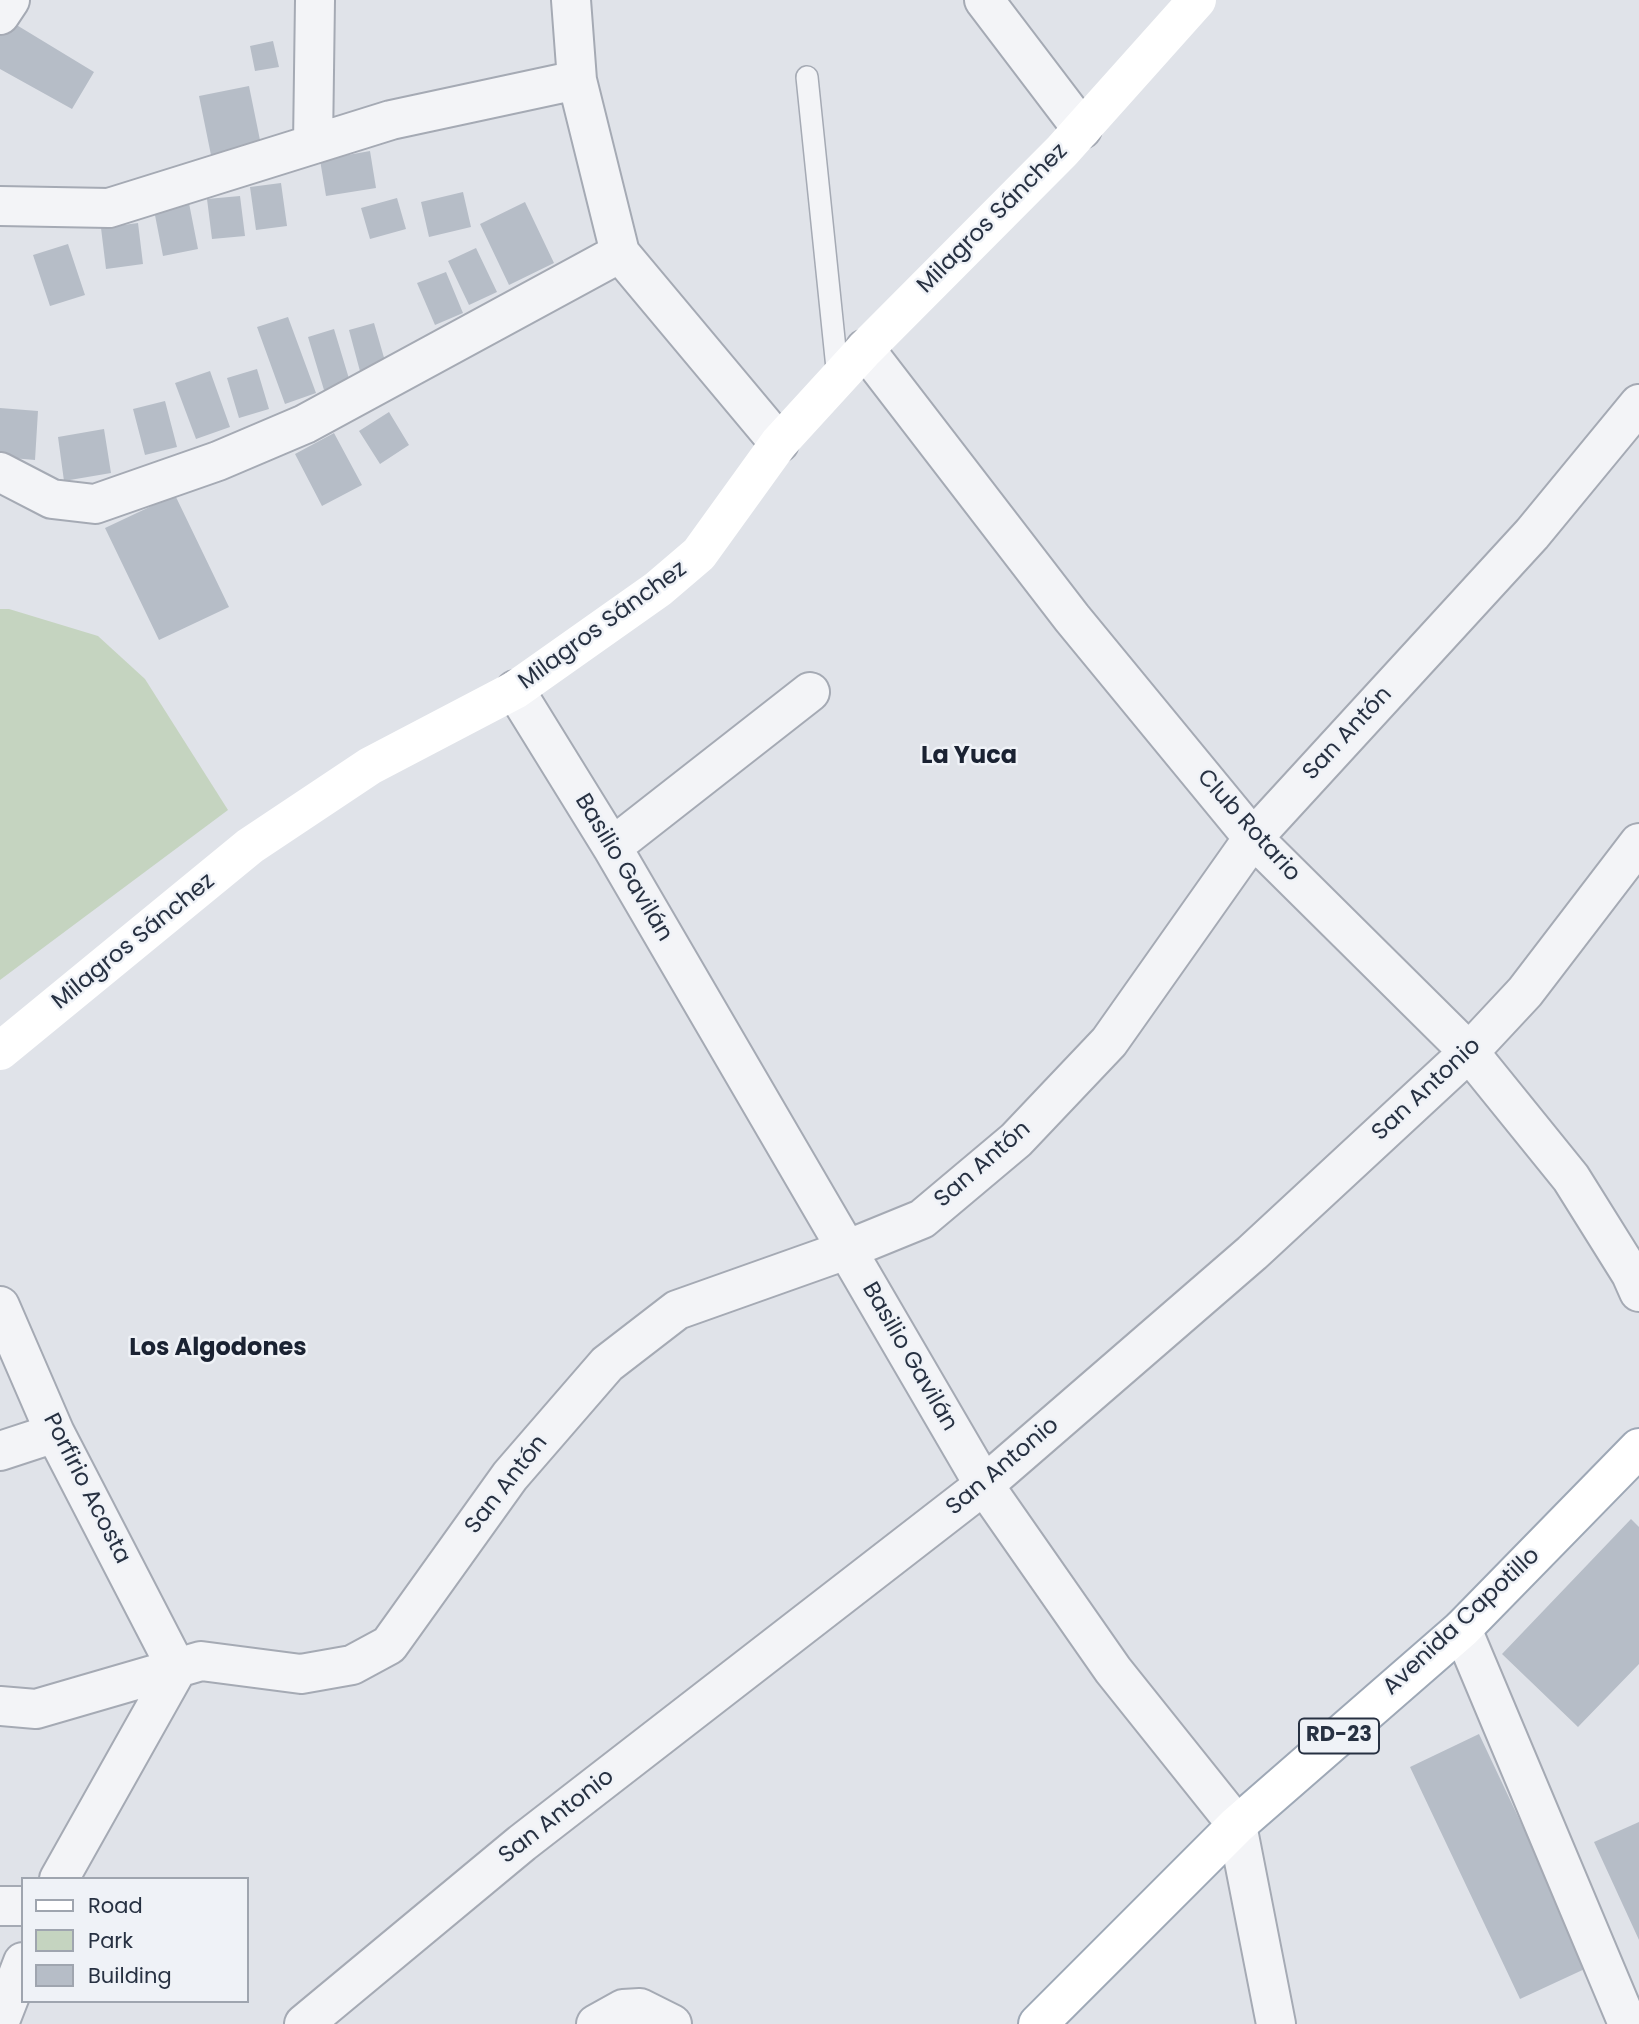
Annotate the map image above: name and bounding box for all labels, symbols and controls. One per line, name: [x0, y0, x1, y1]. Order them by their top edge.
street label: Milagros Sánchez: [912, 138, 1074, 300]
street label: Milagros Sánchez: [514, 556, 692, 696]
street label: San Antón: [1298, 681, 1398, 787]
district label: La Yuca: [921, 743, 1017, 771]
street label: Club Rotario: [1190, 764, 1306, 888]
street label: Basilio Gavilán: [568, 789, 678, 947]
street label: Milagros Sánchez: [47, 868, 221, 1016]
street label: San Antonio: [1367, 1033, 1487, 1147]
street label: San Antón: [929, 1116, 1037, 1214]
street label: Basilio Gavilán: [855, 1278, 963, 1436]
district label: Los Algodones: [129, 1335, 307, 1363]
street label: Porfirio Acosta: [36, 1409, 136, 1569]
street label: San Antonio: [941, 1412, 1065, 1522]
street label: San Antón: [460, 1430, 554, 1540]
street label: Avenida Capotillo: [1378, 1542, 1546, 1702]
road number: RD-23: [1299, 1718, 1379, 1754]
street label: San Antonio: [494, 1764, 620, 1870]
legend: [21, 1877, 248, 2003]
text: Road: [88, 1891, 143, 1920]
text: Park: [88, 1926, 133, 1955]
text: Building: [88, 1961, 172, 1990]

